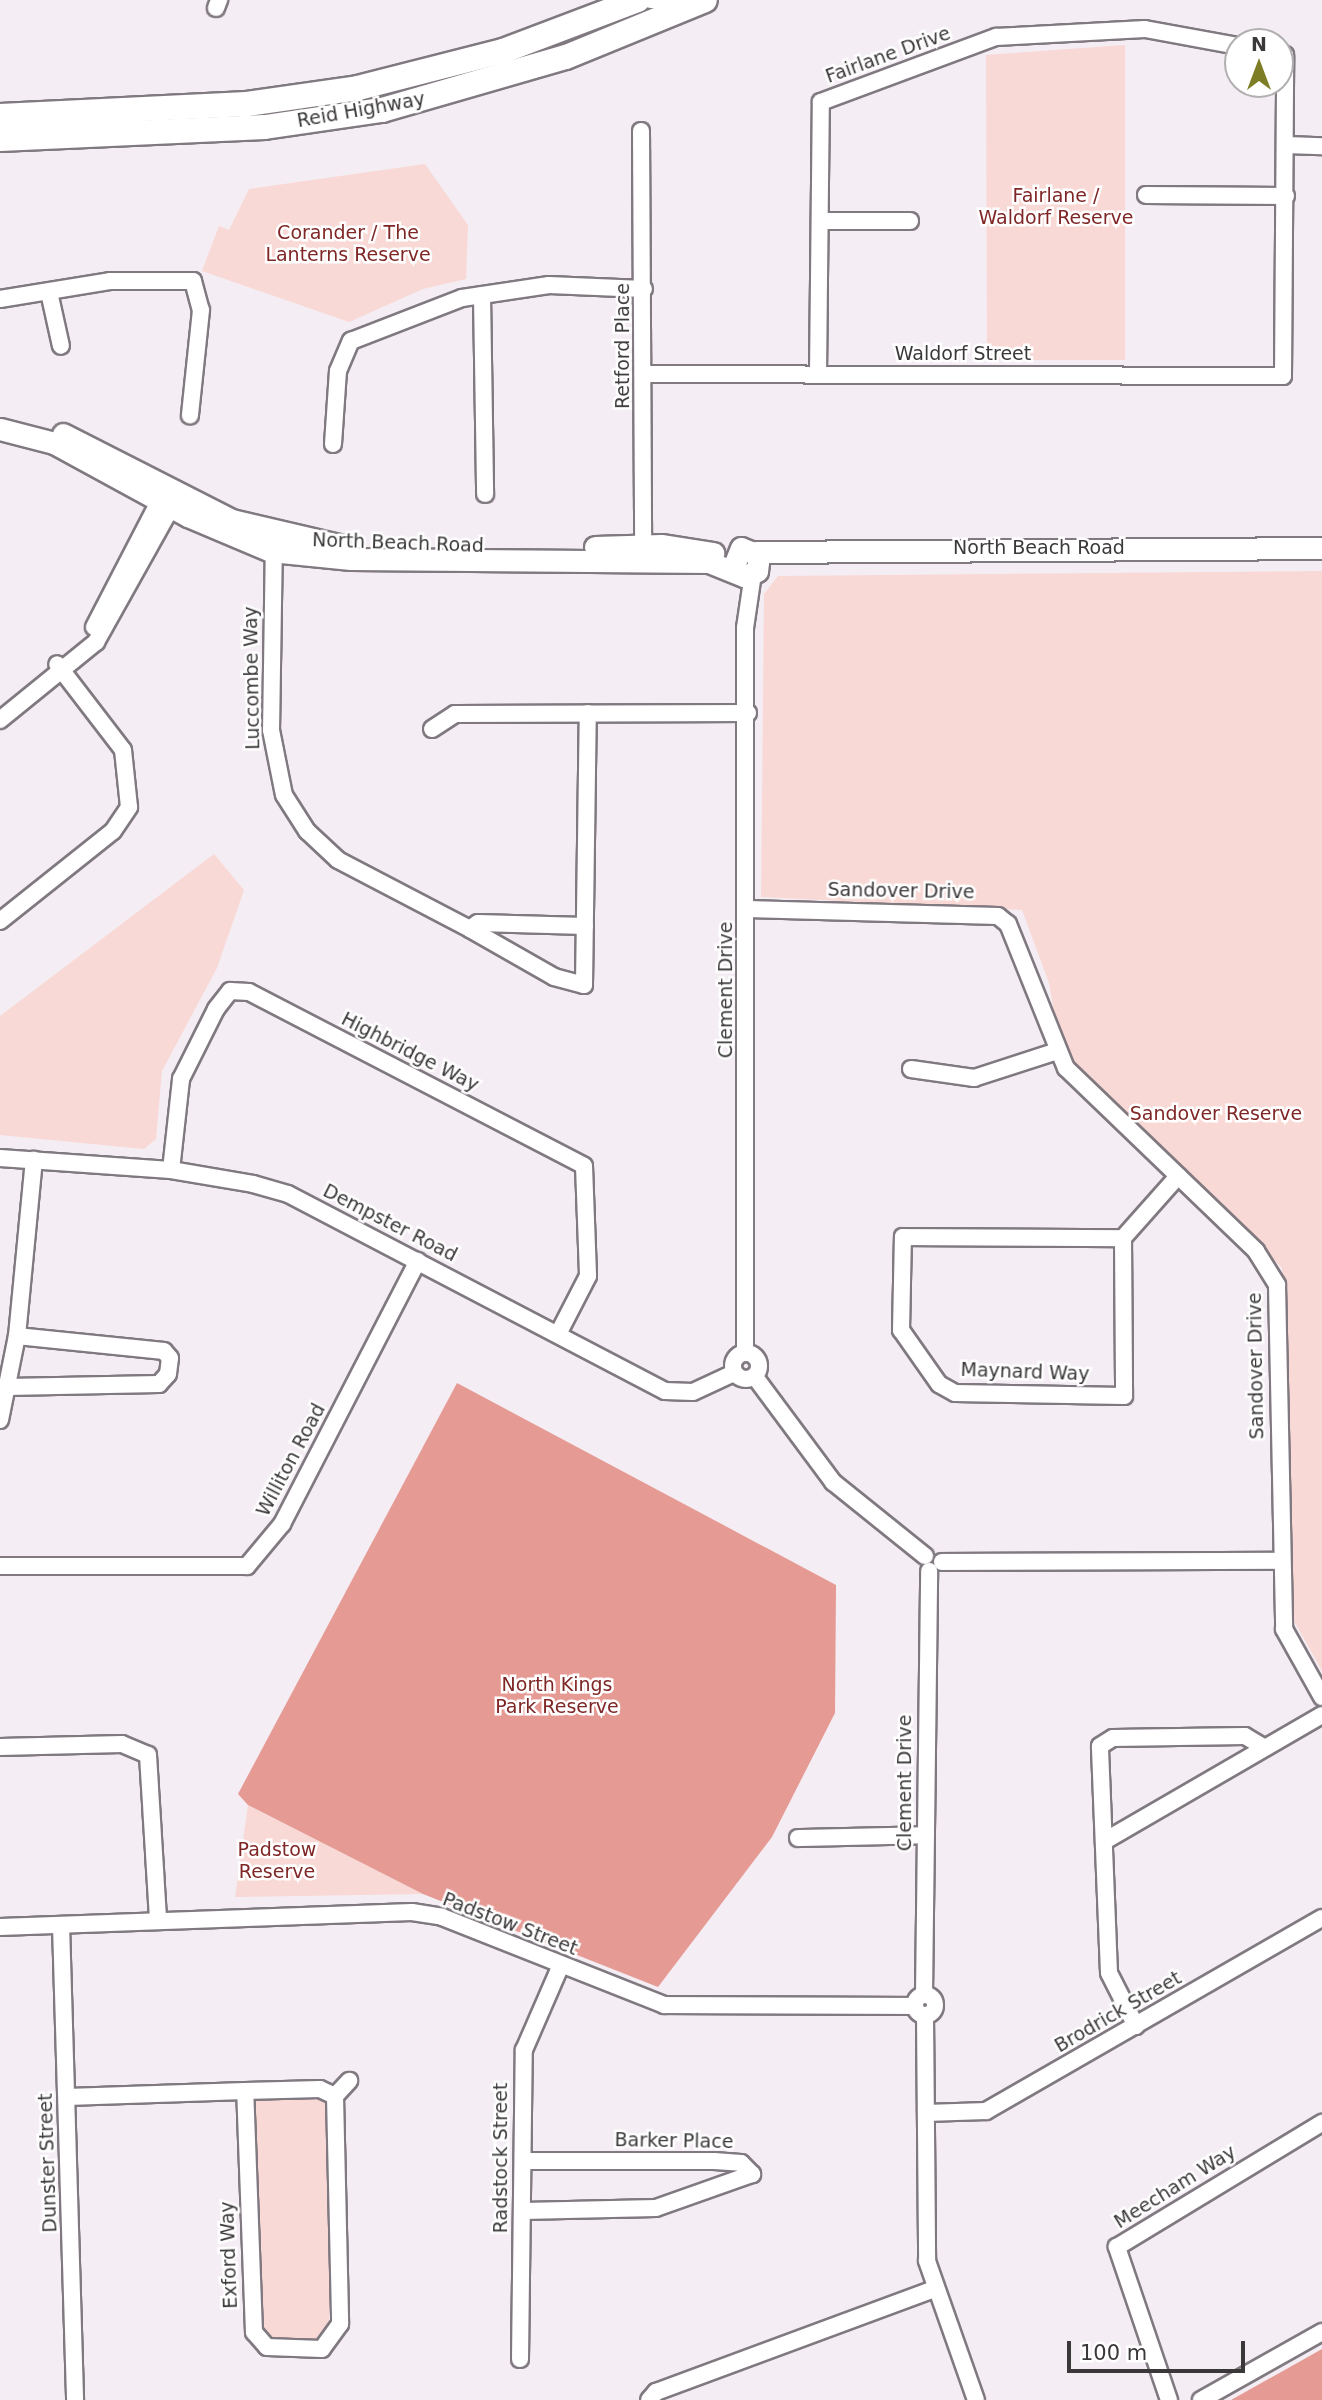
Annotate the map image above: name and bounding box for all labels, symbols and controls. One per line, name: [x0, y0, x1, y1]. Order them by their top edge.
street label: Fairlane Drive: [822, 22, 954, 88]
north arrow: [1224, 28, 1294, 98]
text: N: [1251, 33, 1267, 55]
street label: Reid Highway: [295, 88, 427, 132]
park label: Fairlane / Waldorf Reserve: [978, 185, 1134, 229]
park label: Corander / The Lanterns Reserve: [265, 222, 431, 266]
street label: Retford Place: [612, 283, 634, 409]
street label: Waldorf Street: [895, 343, 1031, 365]
street label: North Beach Road: [312, 529, 484, 557]
street label: North Beach Road: [953, 537, 1125, 559]
street label: Luccombe Way: [239, 606, 265, 750]
street label: Sandover Drive: [827, 878, 975, 904]
street label: Clement Drive: [715, 922, 737, 1058]
street label: Highbridge Way: [337, 1008, 483, 1096]
park label: Sandover Reserve: [1130, 1103, 1302, 1125]
street label: Dempster Road: [319, 1179, 461, 1267]
street label: Sandover Drive: [1243, 1292, 1269, 1440]
street label: Maynard Way: [960, 1358, 1090, 1386]
street label: Williton Road: [252, 1400, 330, 1520]
park label: North Kings Park Reserve: [495, 1674, 619, 1718]
street label: Clement Drive: [894, 1715, 916, 1851]
park label: Padstow Reserve: [238, 1839, 316, 1883]
street label: Padstow Street: [439, 1888, 581, 1960]
street label: Brodrick Street: [1051, 1967, 1185, 2057]
street label: Radstock Street: [490, 2083, 512, 2233]
street label: Dunster Street: [34, 2093, 62, 2233]
street label: Barker Place: [614, 2129, 734, 2153]
street label: Meecham Way: [1110, 2141, 1240, 2233]
street label: Exford Way: [216, 2201, 242, 2309]
scale bar: [1070, 2326, 1248, 2370]
text: 100 m: [1080, 2341, 1147, 2365]

